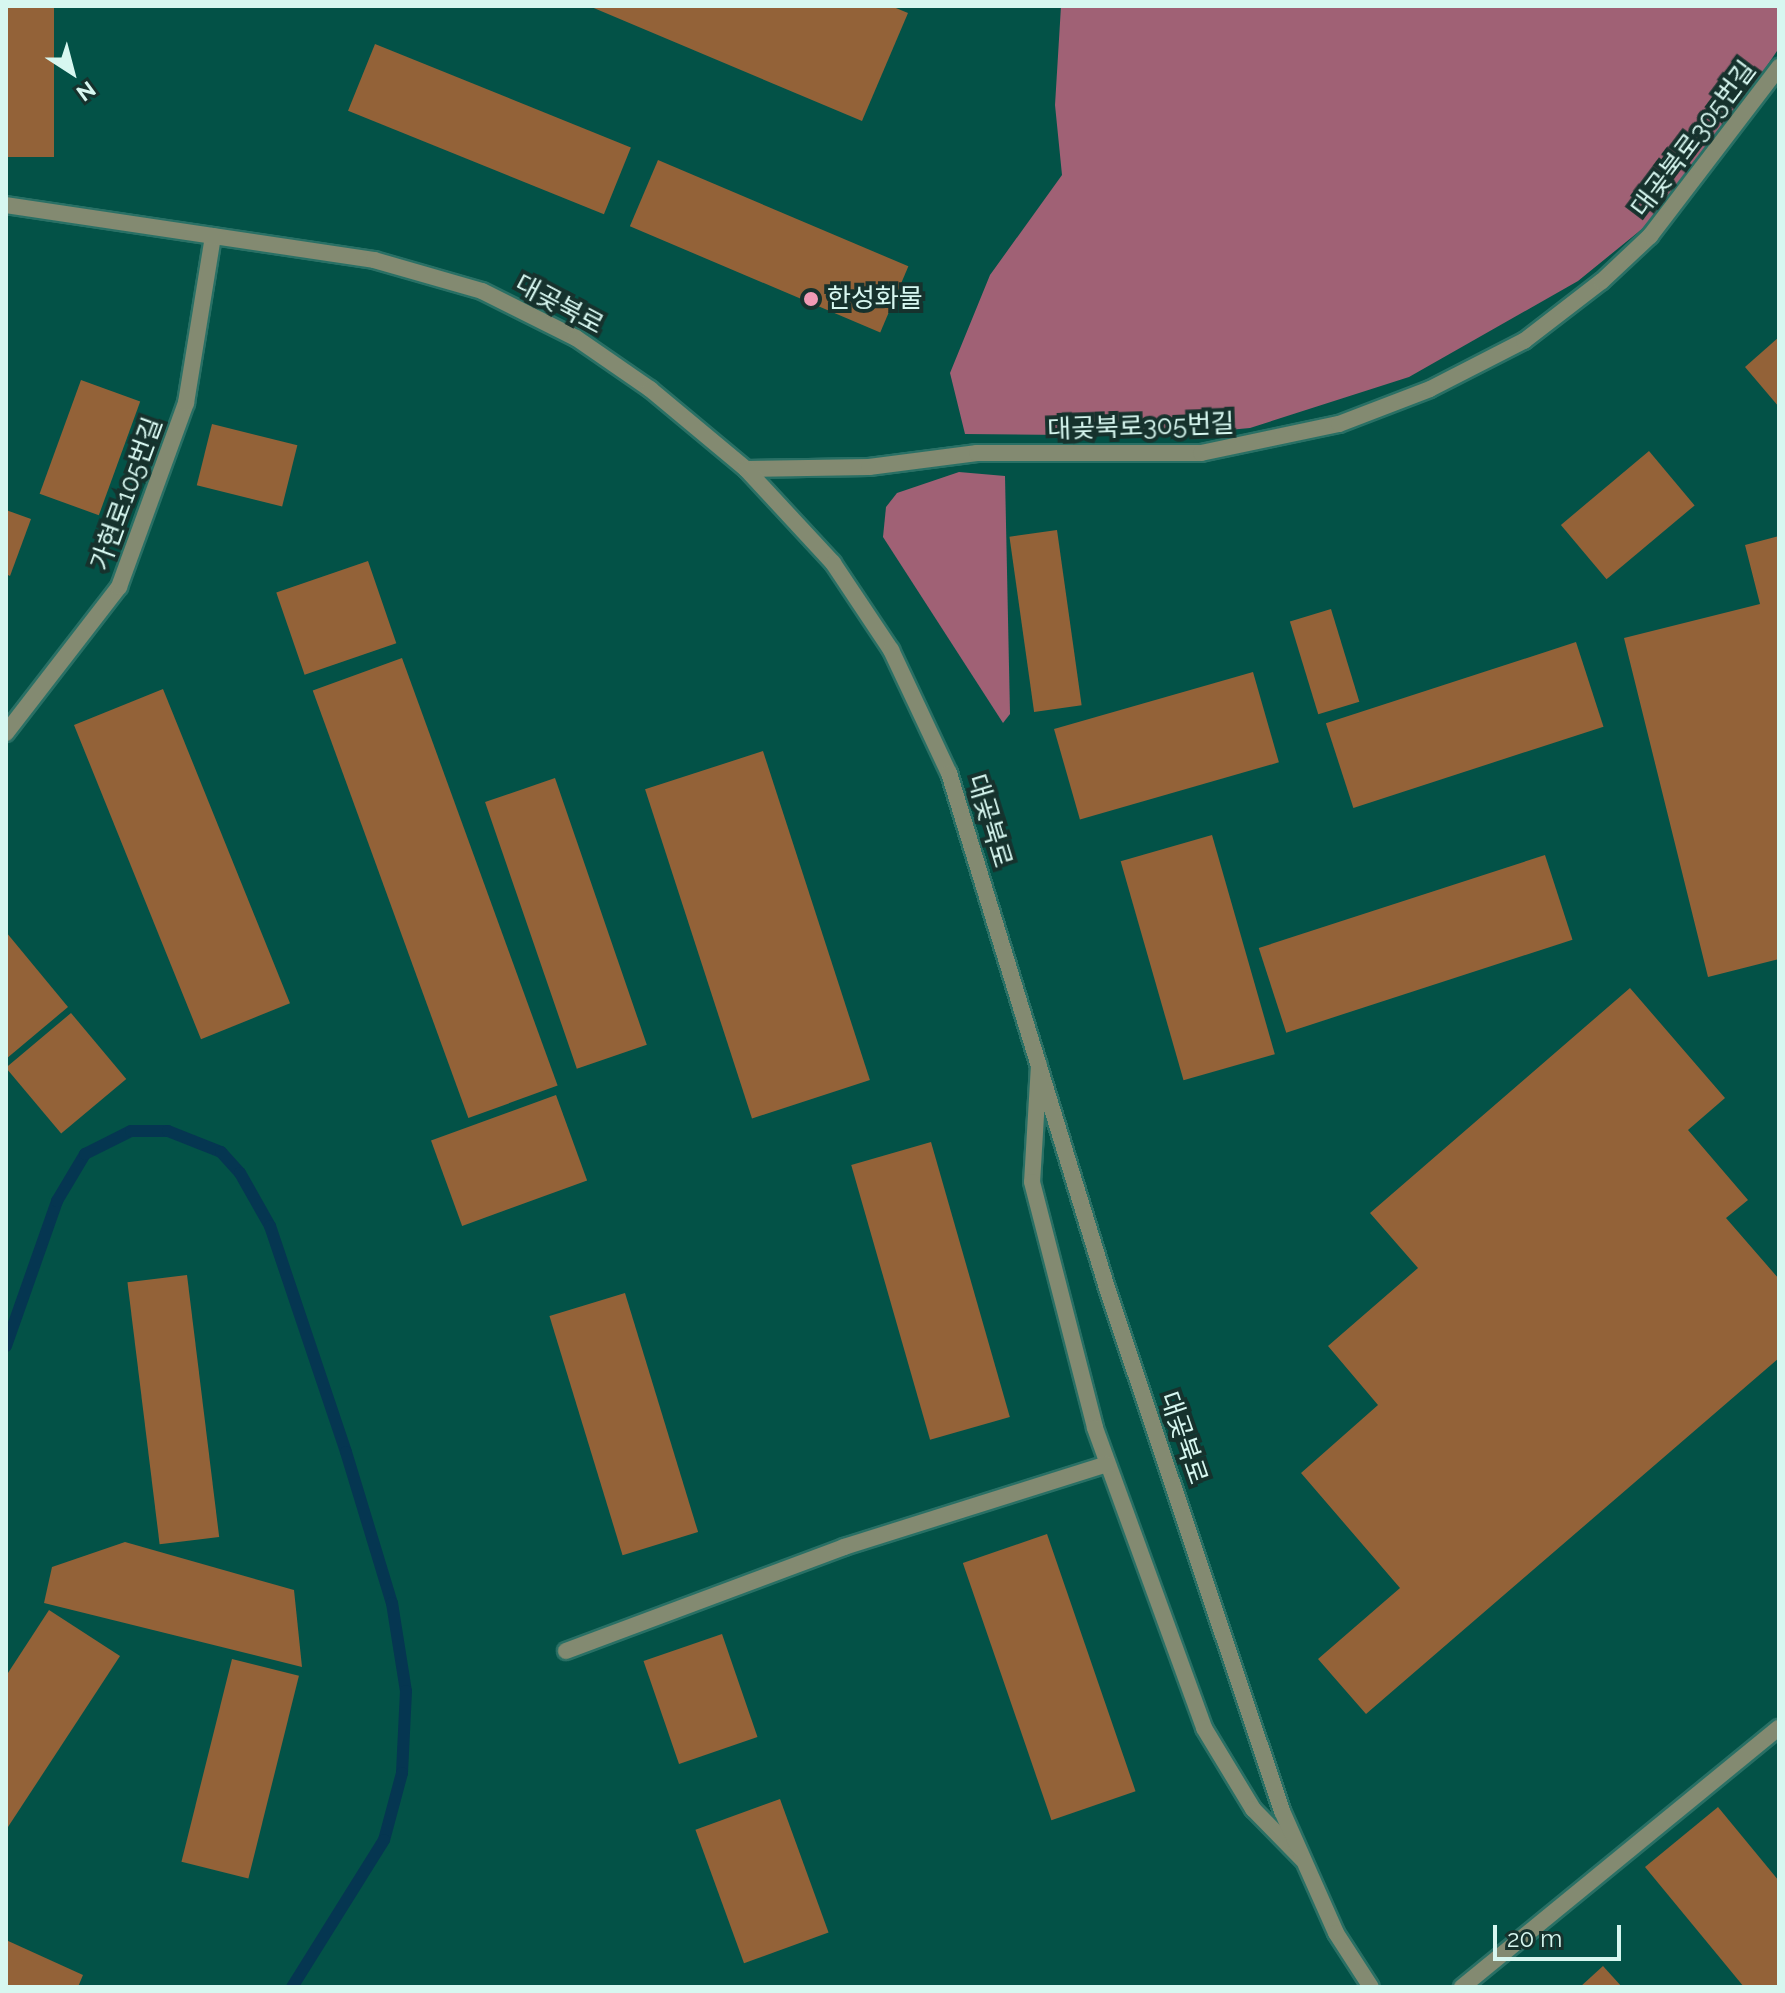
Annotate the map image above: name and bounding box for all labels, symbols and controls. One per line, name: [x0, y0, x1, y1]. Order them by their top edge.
north arrow: [32, 32, 112, 112]
street label: 대곶북로305번길: [1625, 55, 1763, 223]
text: N: [72, 76, 101, 107]
street label: 대곶북로: [509, 269, 609, 341]
place label: 한성화물: [827, 283, 923, 315]
marker: 한성화물: [802, 290, 820, 308]
street label: 대곶북로305번길: [1047, 408, 1235, 446]
street label: 가현로105번길: [85, 413, 169, 575]
street label: 대곶북로: [960, 771, 1018, 871]
street label: 대곶북로: [1153, 1388, 1213, 1488]
scale bar: [1497, 1909, 1625, 1959]
text: 20 m: [1507, 1924, 1562, 1953]

